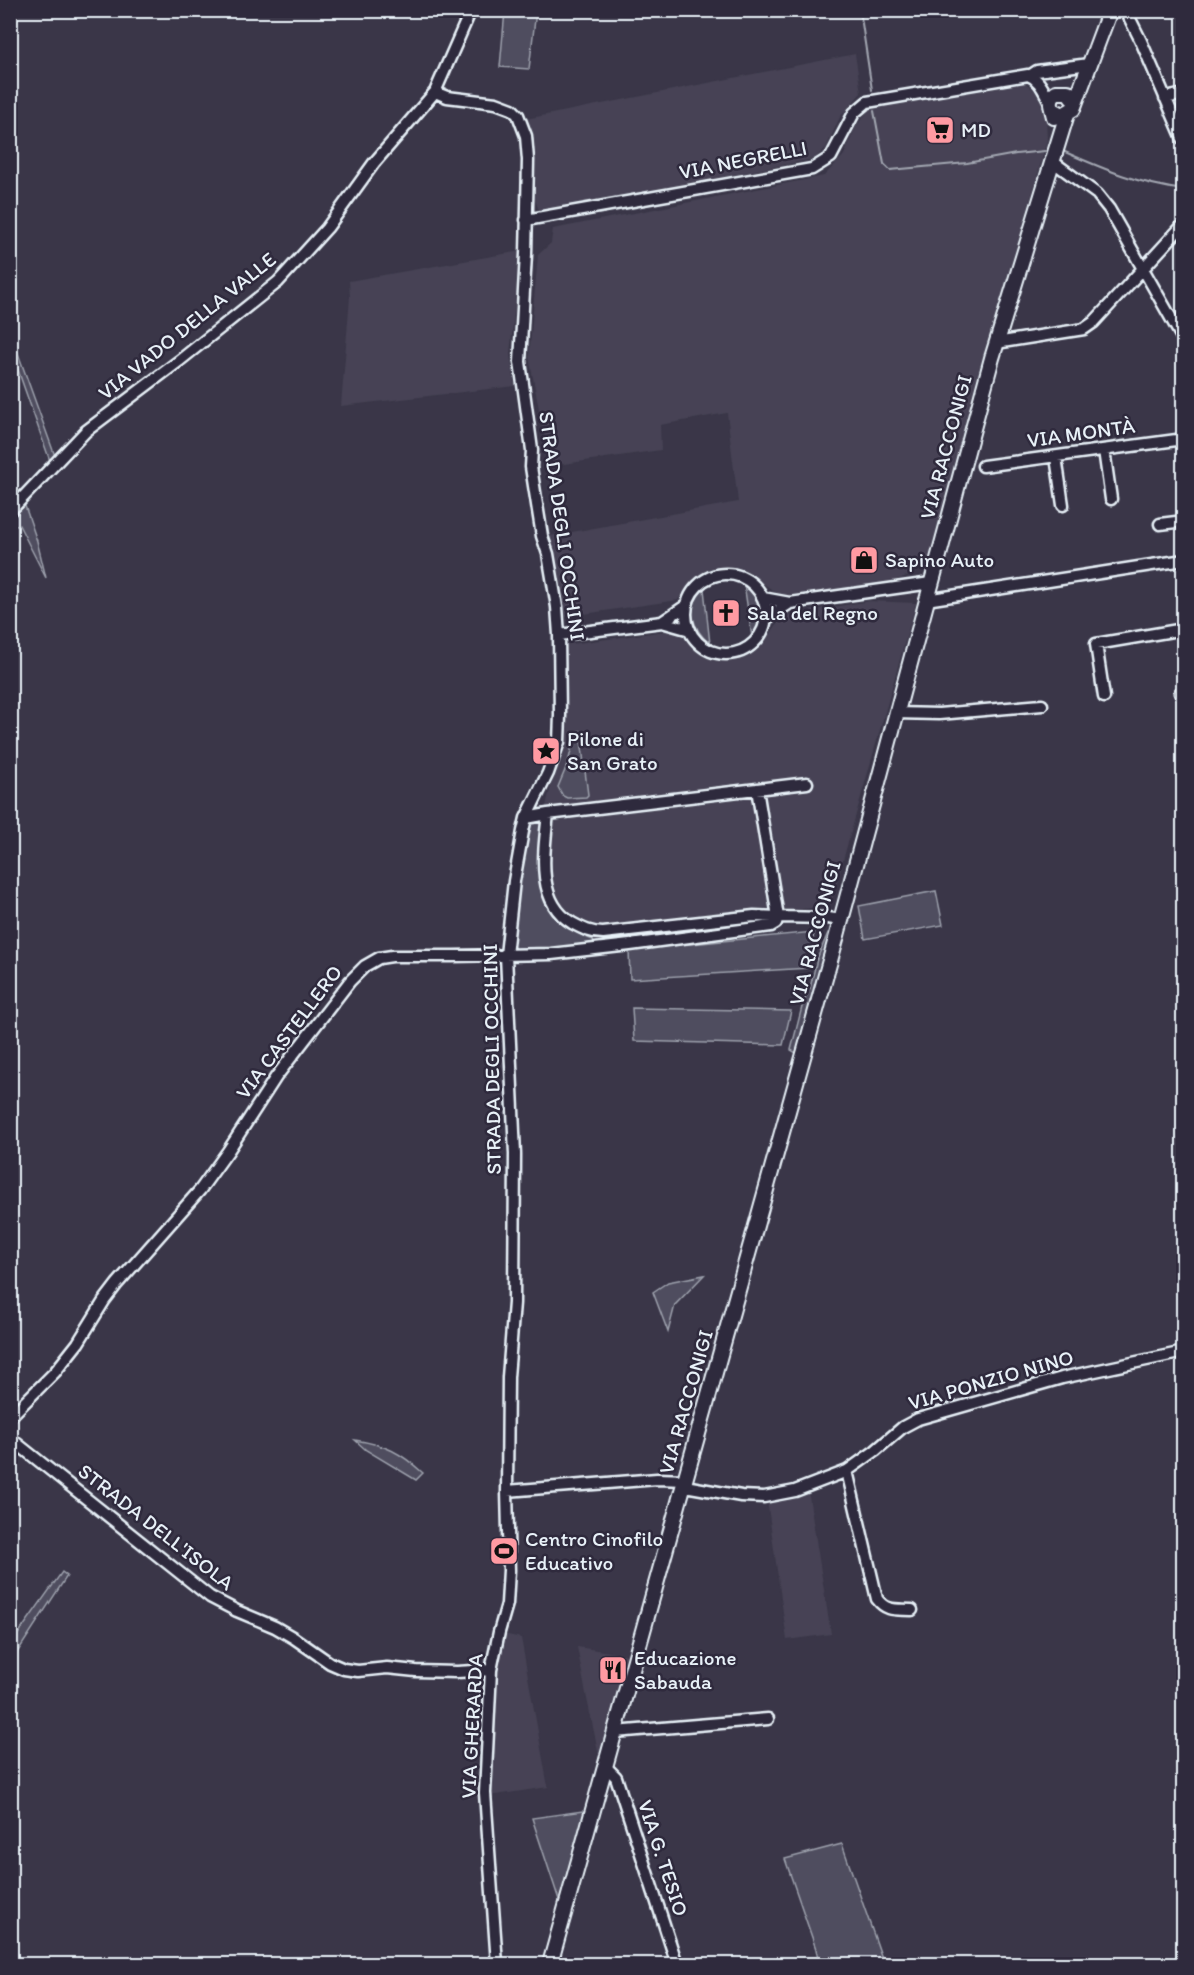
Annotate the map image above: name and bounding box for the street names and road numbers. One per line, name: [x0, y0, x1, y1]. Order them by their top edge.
street label: VIA NEGRELLI: [677, 135, 809, 184]
street label: VIA VADO DELLA VALLE: [93, 246, 281, 405]
street label: VIA RACCONIGI: [914, 372, 977, 522]
street label: STRADA DEGLI OCCHINI: [534, 410, 591, 642]
street label: VIA MONTÀ: [1025, 412, 1137, 452]
street label: VIA RACCONIGI: [783, 858, 846, 1008]
street label: STRADA DEGLI OCCHINI: [477, 943, 506, 1175]
street label: VIA CASTELLERO: [230, 960, 347, 1104]
street label: VIA RACCONIGI: [653, 1327, 718, 1477]
street label: VIA PONZIO NINO: [905, 1344, 1076, 1415]
street label: STRADA DELL'ISOLA: [73, 1458, 240, 1596]
street label: VIA GHERARDA: [455, 1652, 488, 1799]
street label: VIA G. TESIO: [633, 1796, 694, 1919]

